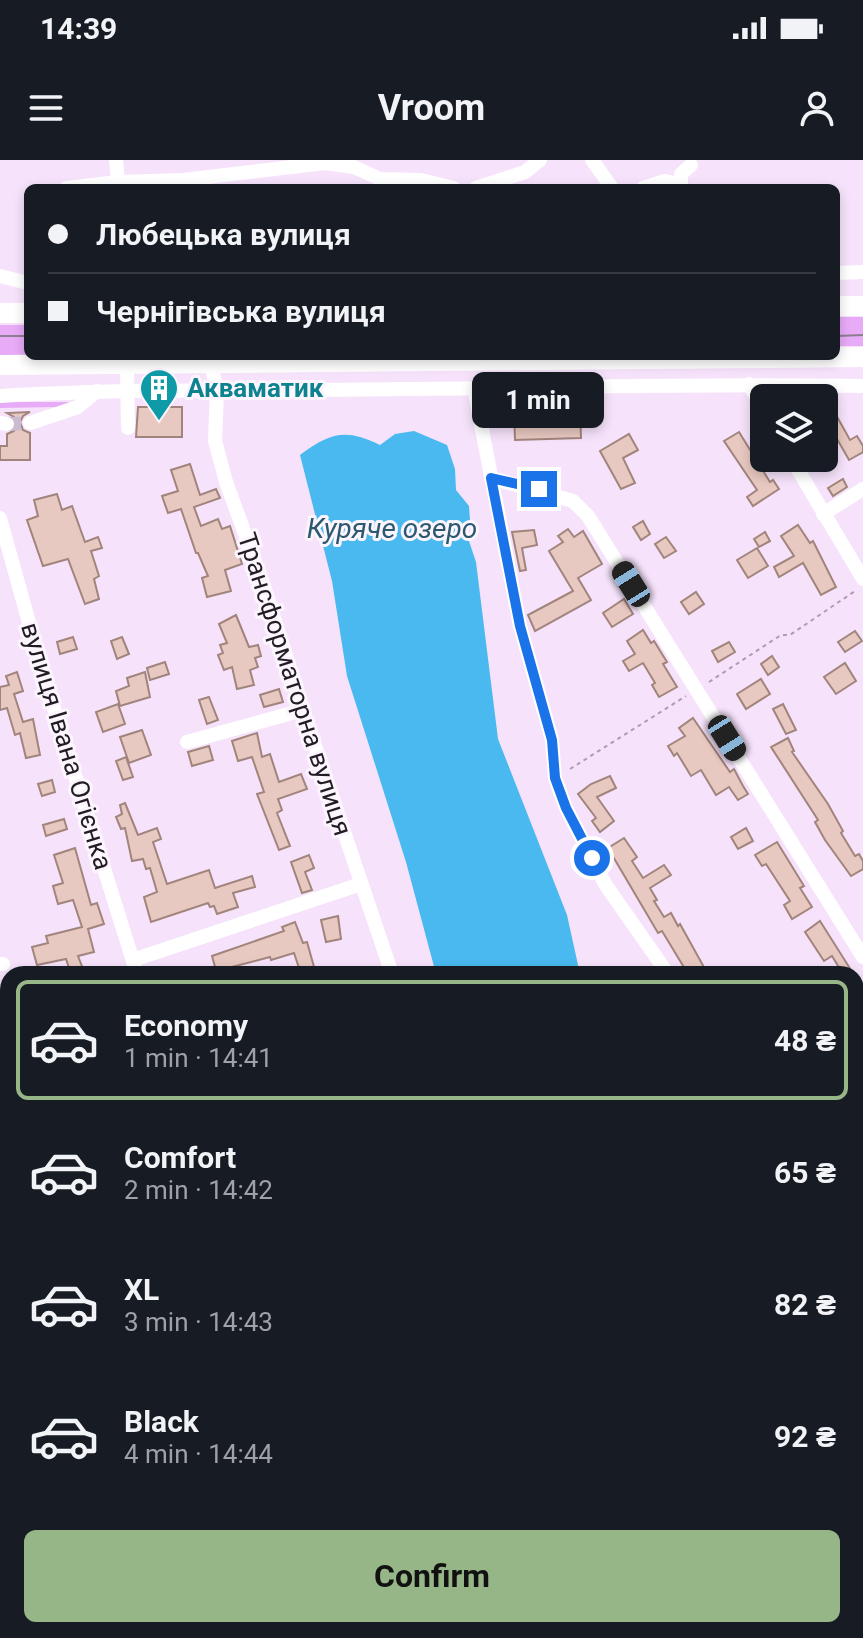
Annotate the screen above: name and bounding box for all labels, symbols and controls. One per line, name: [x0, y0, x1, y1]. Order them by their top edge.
text: 14:39: [40, 11, 117, 46]
icon: menu: [24, 86, 68, 130]
icon: person: [795, 86, 839, 130]
text: Vroom: [378, 87, 485, 129]
text: Любецька вулиця: [96, 217, 351, 252]
text: Чернігівська вулиця: [96, 294, 386, 329]
building icon: Акваматик: [138, 367, 180, 422]
place label: Акваматик: [187, 373, 324, 403]
callout: 1 min: [473, 373, 605, 429]
map controls: [750, 384, 838, 472]
button: layers: [750, 384, 838, 472]
text: 1 min: [505, 385, 571, 415]
route end: [521, 471, 557, 507]
water label: Куряче озеро: [307, 512, 477, 545]
street label: Трансформаторна вулиця: [232, 529, 358, 839]
car: [608, 557, 654, 611]
street label: вулиця Івана Огієнка: [15, 619, 119, 873]
car: [704, 711, 750, 765]
route start: [574, 840, 610, 876]
icon: car: [28, 1004, 100, 1076]
text: Economy: [124, 1008, 248, 1043]
text: 48 ₴: [774, 1023, 836, 1058]
text: 1 min · 14:41: [124, 1043, 273, 1073]
icon: car: [28, 1136, 100, 1208]
text: Comfort: [124, 1140, 236, 1175]
text: 65 ₴: [774, 1155, 836, 1190]
text: 2 min · 14:42: [124, 1175, 273, 1205]
icon: car: [28, 1268, 100, 1340]
text: XL: [124, 1272, 159, 1307]
text: 82 ₴: [774, 1287, 836, 1322]
text: 3 min · 14:43: [124, 1307, 273, 1337]
icon: car: [28, 1400, 100, 1472]
text: Black: [124, 1404, 199, 1439]
text: 92 ₴: [774, 1419, 836, 1454]
text: 4 min · 14:44: [124, 1439, 273, 1469]
button: Confirm: [24, 1530, 840, 1622]

